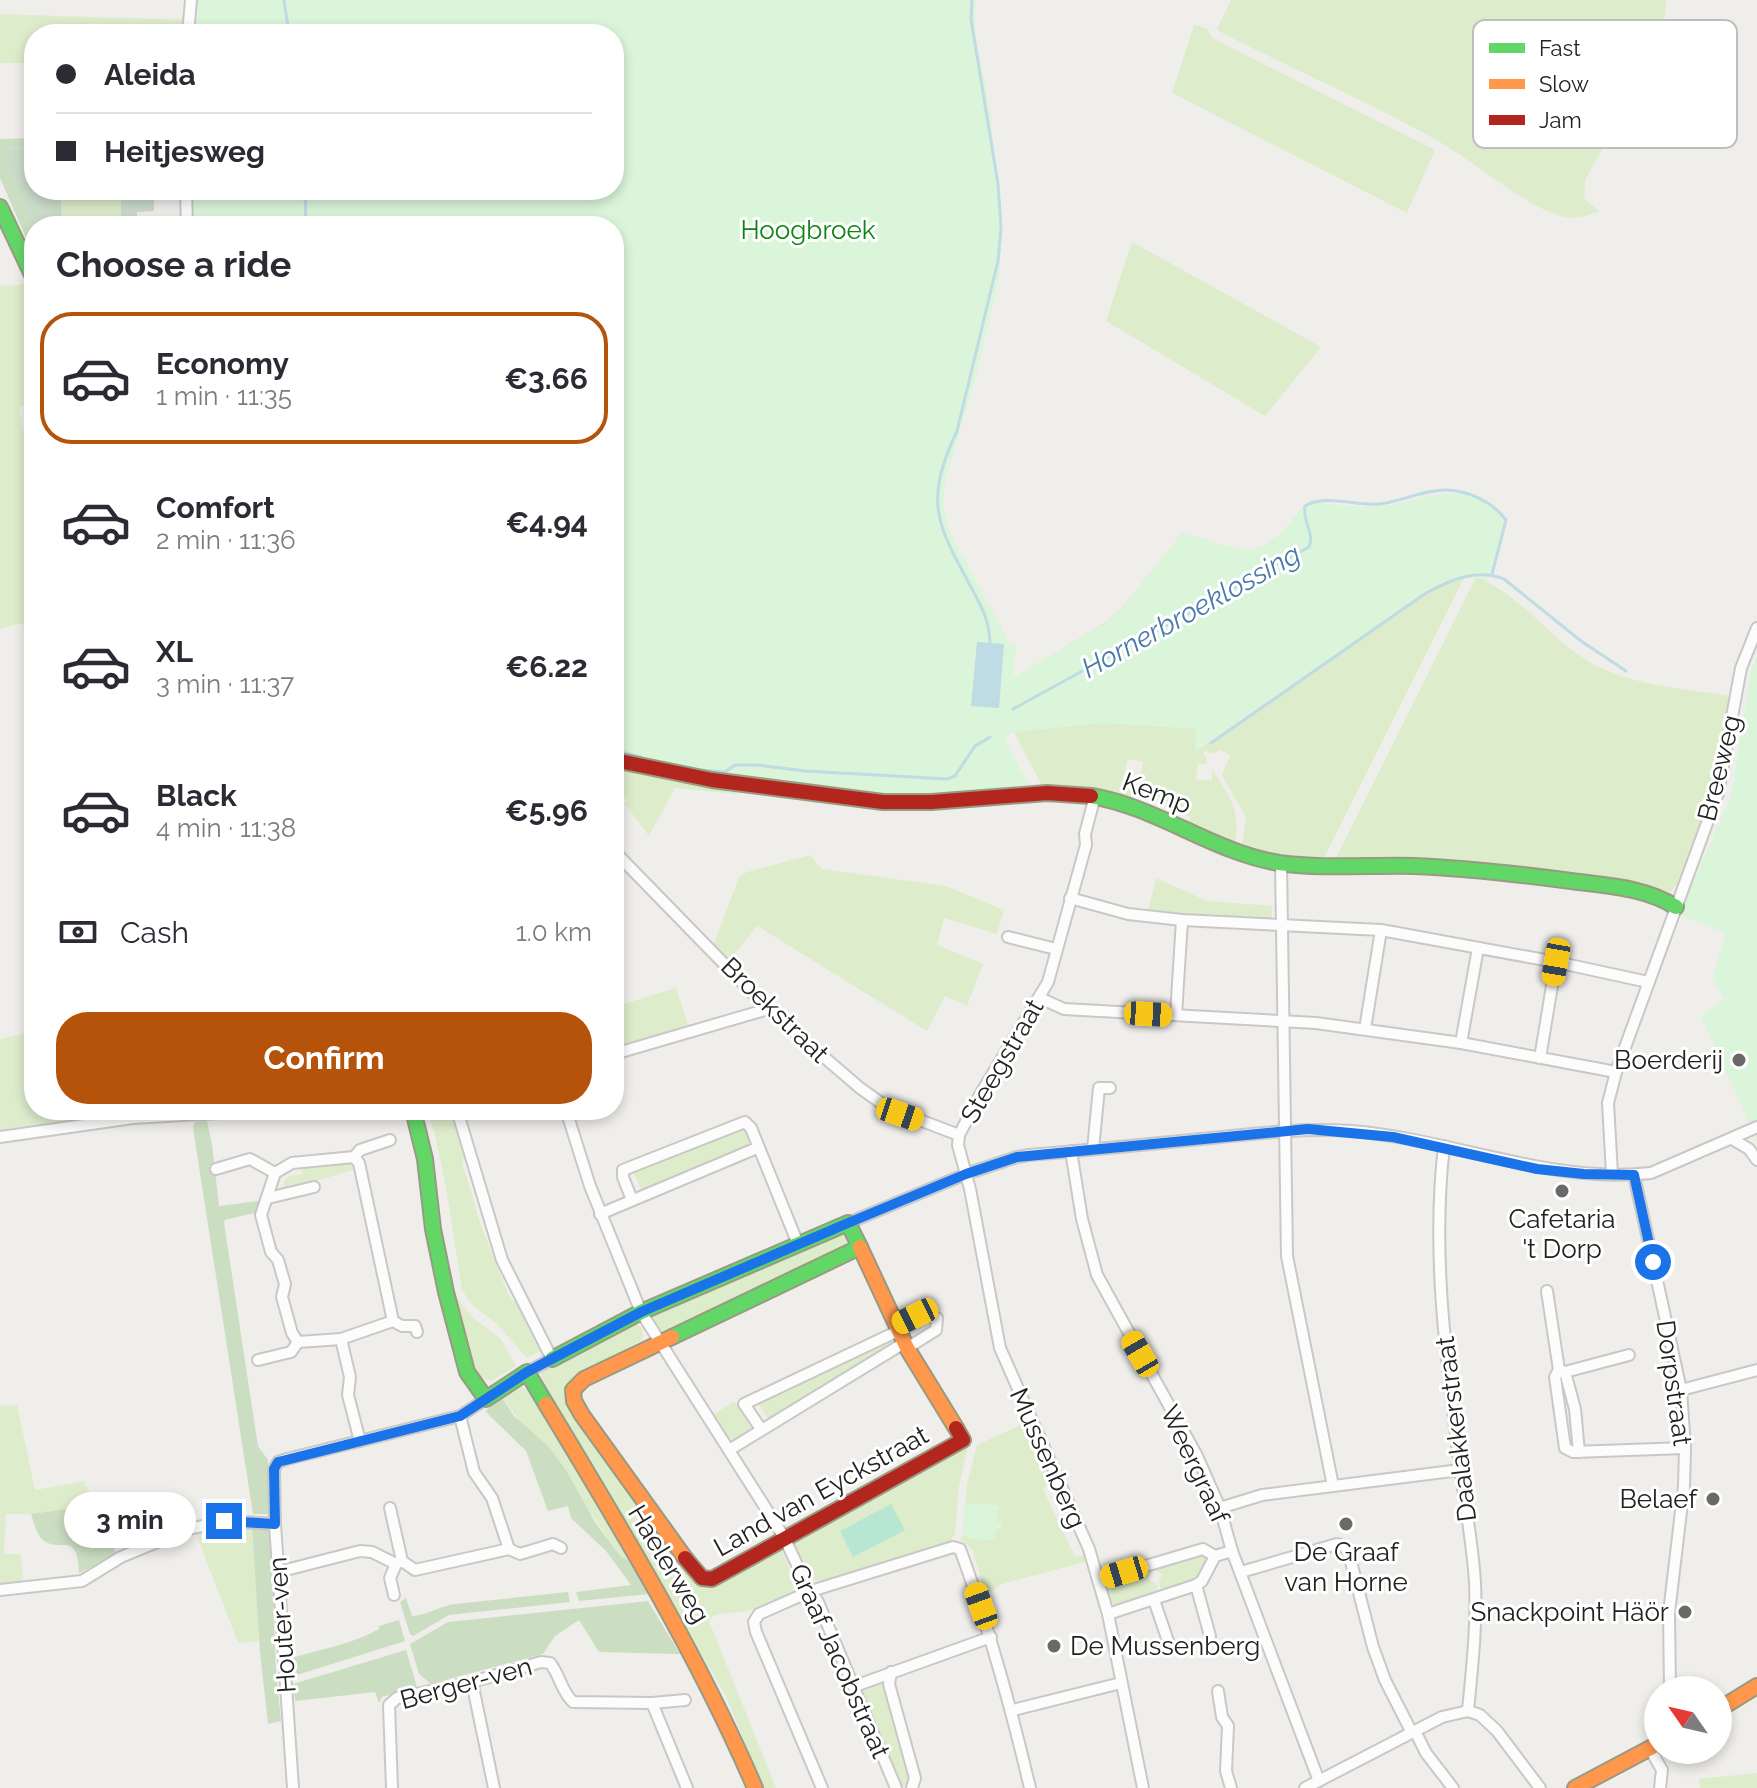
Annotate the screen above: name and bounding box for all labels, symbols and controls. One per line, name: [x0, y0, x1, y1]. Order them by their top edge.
legend: [1473, 20, 1737, 148]
text: Fast: [1539, 35, 1581, 61]
text: Aleida: [104, 57, 196, 92]
text: Slow: [1539, 71, 1589, 97]
text: Jam: [1539, 107, 1582, 133]
text: Heitjesweg: [104, 134, 265, 169]
park label: Hoogbroek: [740, 215, 876, 245]
text: Choose a ride: [56, 243, 291, 285]
icon: car: [60, 342, 132, 414]
text: Economy: [156, 346, 289, 381]
text: €3.66: [504, 361, 588, 396]
text: 1 min · 11:35: [156, 381, 292, 411]
icon: car: [60, 486, 132, 558]
text: Comfort: [156, 490, 275, 525]
text: €4.94: [505, 505, 588, 540]
text: 2 min · 11:36: [156, 525, 296, 555]
water label: Hornerbroeklossing: [1076, 537, 1306, 685]
icon: car: [60, 630, 132, 702]
text: XL: [156, 634, 193, 669]
text: €6.22: [505, 649, 588, 684]
text: 3 min · 11:37: [156, 669, 294, 699]
street label: Breeweg: [1691, 712, 1747, 824]
street label: Kemp: [1118, 766, 1196, 820]
icon: car: [60, 774, 132, 846]
text: Black: [156, 778, 237, 813]
text: €5.96: [505, 793, 588, 828]
text: 4 min · 11:38: [156, 813, 296, 843]
icon: cash: [56, 910, 100, 954]
text: Cash: [120, 915, 189, 950]
text: 1.0 km: [516, 917, 592, 947]
car: [1540, 936, 1572, 988]
street label: Broekstraat: [715, 951, 835, 1069]
street label: Steegstraat: [955, 994, 1050, 1128]
car: [1123, 1001, 1173, 1027]
button: Confirm: [56, 1012, 592, 1104]
place label: Boerderij: [1614, 1045, 1723, 1075]
marker: Boerderij: [1730, 1051, 1748, 1069]
car: [873, 1095, 927, 1133]
marker: Cafetaria 't Dorp: [1553, 1182, 1571, 1200]
place label: Cafetaria 't Dorp: [1508, 1204, 1616, 1264]
route start: [1635, 1244, 1671, 1280]
car: [888, 1295, 942, 1337]
street label: Dorpstraat: [1650, 1318, 1698, 1448]
car: [1118, 1327, 1162, 1381]
street label: Daalakkerstraat: [1430, 1334, 1482, 1523]
street label: Mussenberg: [1004, 1383, 1092, 1533]
street label: Weergraaf: [1155, 1400, 1236, 1529]
street label: Land van Eyckstraat: [709, 1419, 934, 1562]
place label: Belaef: [1619, 1484, 1698, 1514]
marker: Belaef: [1704, 1490, 1722, 1508]
callout: 3 min: [64, 1493, 196, 1549]
street label: Haelerweg: [622, 1500, 716, 1628]
route end: [206, 1503, 242, 1539]
text: 3 min: [96, 1505, 164, 1535]
marker: De Graaf van Horne: [1337, 1515, 1355, 1533]
place label: De Graaf van Horne: [1284, 1537, 1408, 1597]
car: [1098, 1554, 1150, 1590]
street label: Houter-ven: [262, 1556, 302, 1694]
street label: Graaf Jacobstraat: [784, 1559, 896, 1763]
car: [962, 1579, 1000, 1633]
place label: Snackpoint Häör: [1470, 1597, 1669, 1627]
marker: Snackpoint Häör: [1676, 1603, 1694, 1621]
place label: De Mussenberg: [1070, 1631, 1260, 1661]
marker: De Mussenberg: [1045, 1637, 1063, 1655]
street label: Berger-ven: [397, 1651, 535, 1715]
north arrow: [1644, 1676, 1732, 1764]
map controls: [1644, 1676, 1732, 1764]

